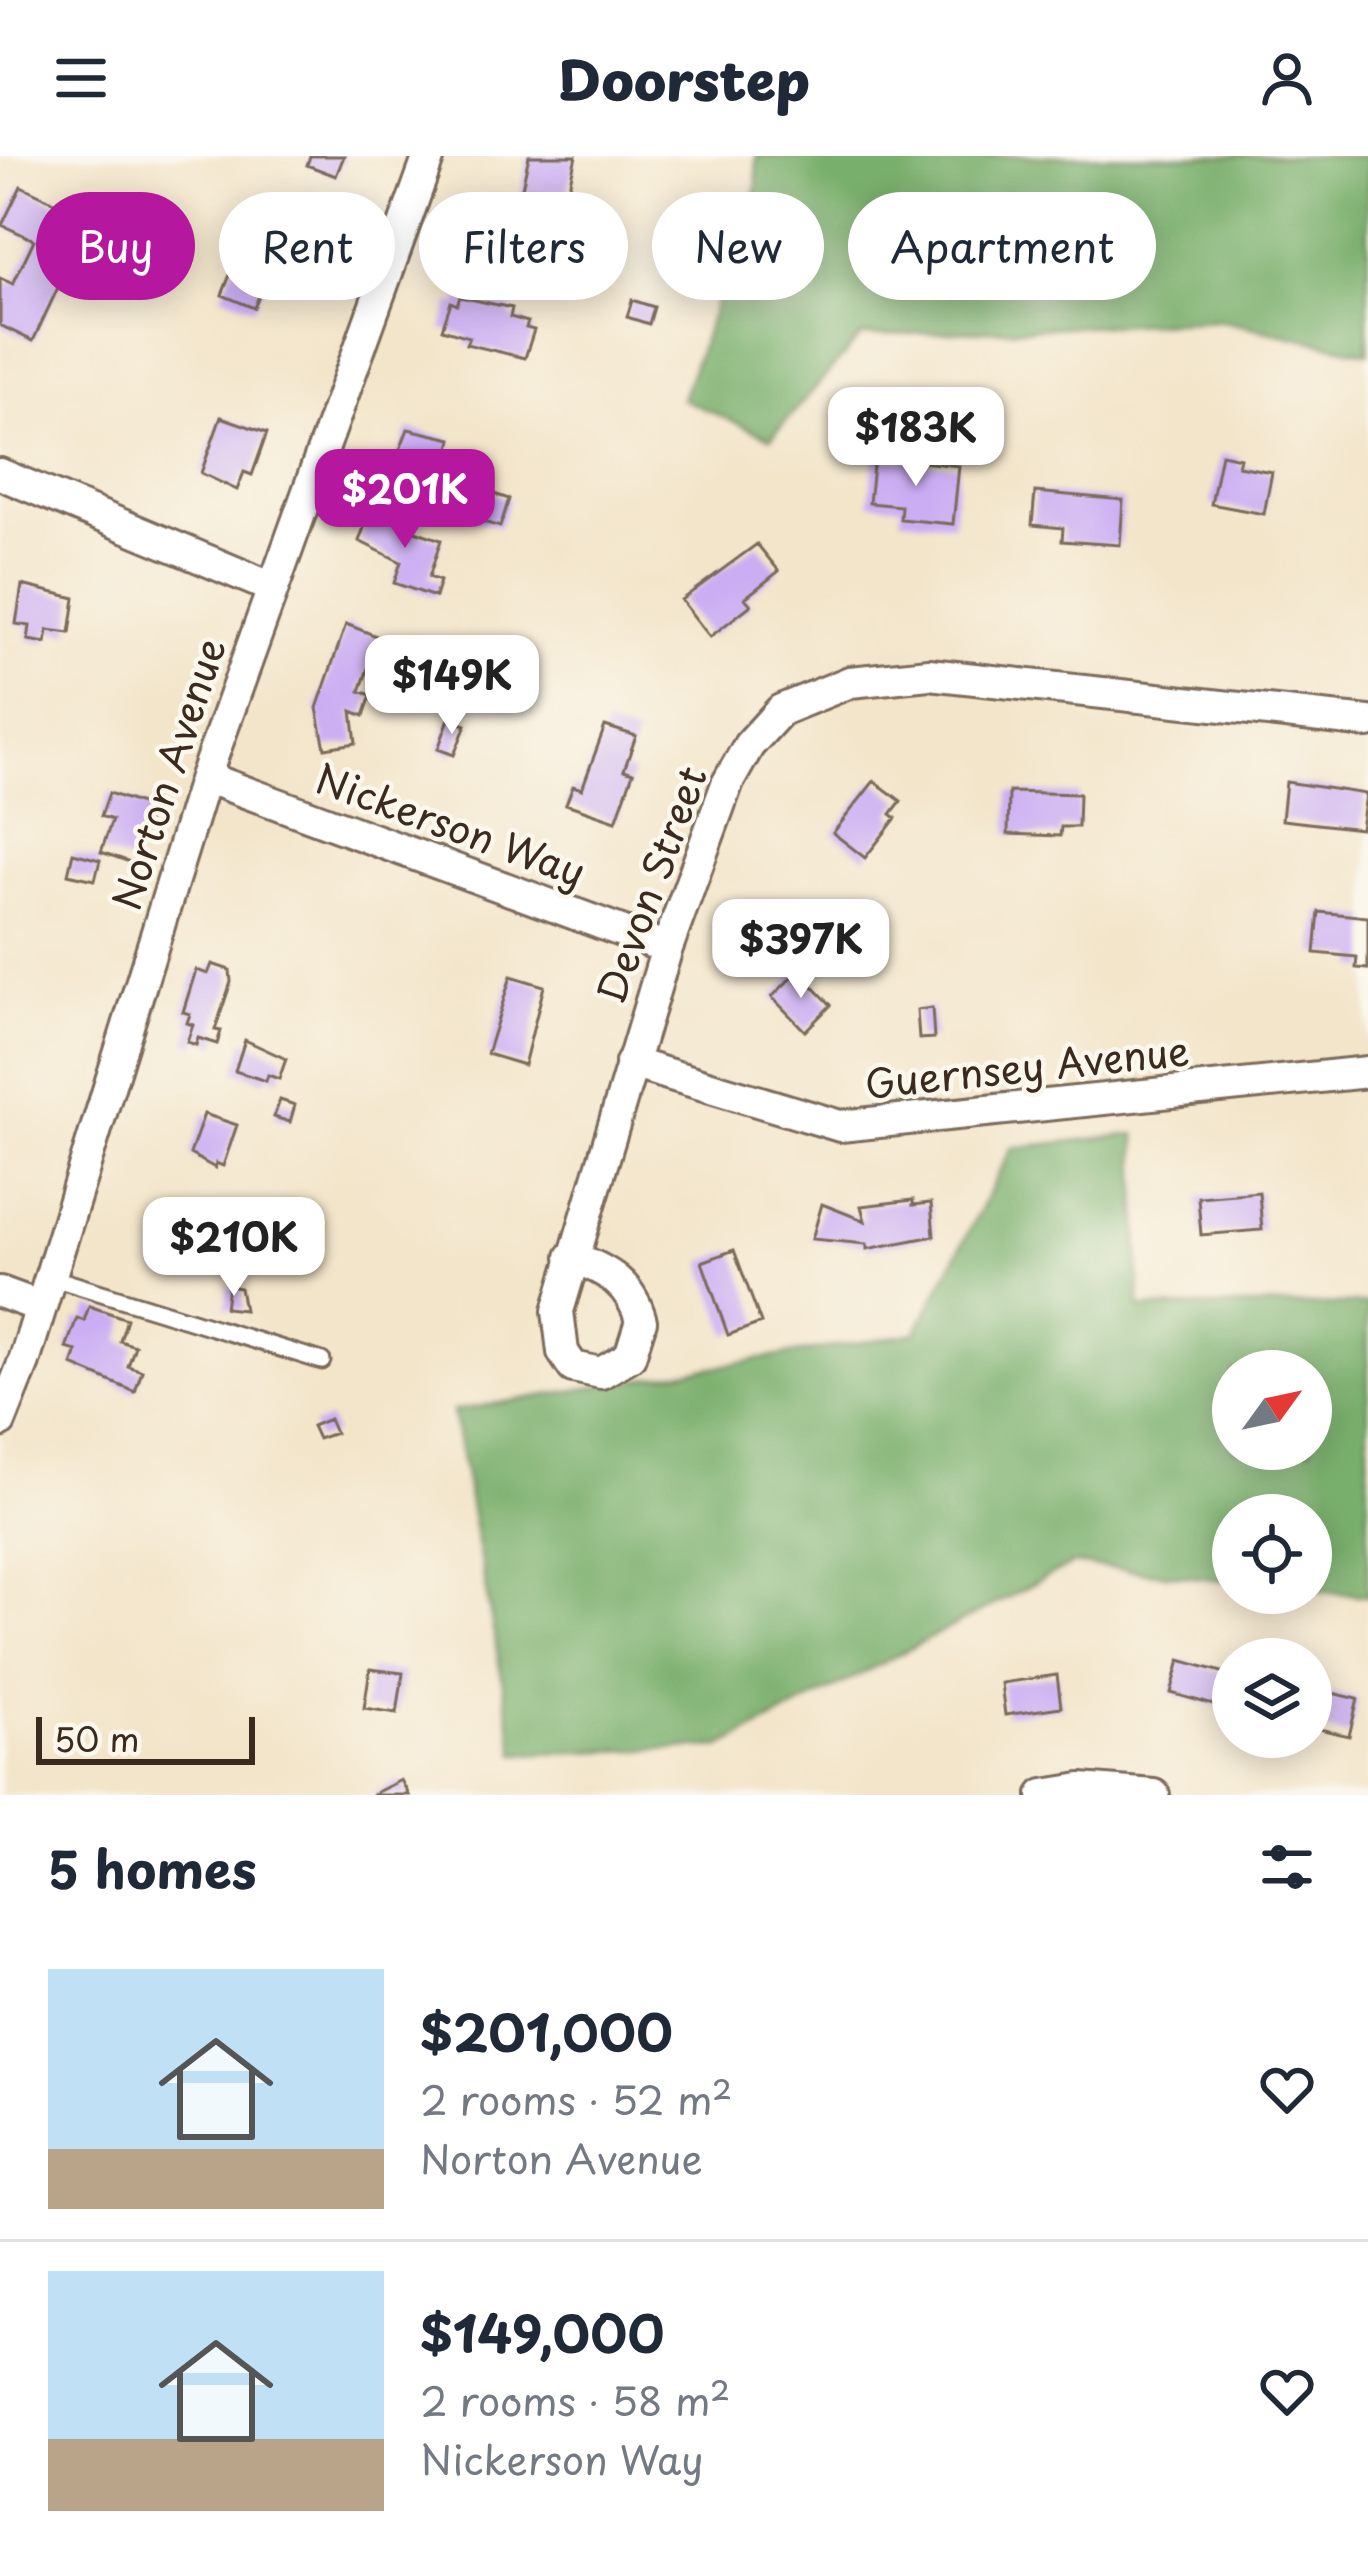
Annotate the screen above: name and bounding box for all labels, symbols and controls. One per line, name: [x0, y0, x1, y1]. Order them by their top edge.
text: Doorstep: [558, 38, 810, 119]
icon: menu: [48, 45, 114, 111]
icon: person: [1254, 45, 1320, 111]
chip: Buy: [36, 192, 195, 300]
chip: Rent: [219, 192, 395, 300]
chip: Filters: [419, 192, 628, 300]
chip: New: [652, 192, 824, 300]
chip: Apartment: [848, 192, 1156, 300]
pin: $183K: [832, 387, 1000, 489]
text: $183K: [855, 396, 977, 455]
pin: $201K: [321, 449, 489, 551]
text: $201K: [342, 458, 468, 517]
street label: Norton Avenue: [95, 630, 238, 917]
pin: $149K: [368, 635, 536, 737]
text: $149K: [392, 644, 512, 703]
street label: Nickerson Way: [308, 747, 594, 900]
street label: Devon Street: [579, 757, 720, 1011]
pin: $397K: [717, 899, 885, 1001]
text: $397K: [739, 908, 863, 967]
street label: Guernsey Avenue: [862, 1019, 1192, 1112]
pin: $210K: [150, 1197, 318, 1299]
text: $210K: [170, 1206, 298, 1265]
north arrow: [1212, 1350, 1332, 1470]
map controls: [1212, 1350, 1332, 1758]
button: locate: [1212, 1494, 1332, 1614]
button: layers: [1212, 1638, 1332, 1758]
scale bar: [36, 1711, 255, 1764]
text: 50 m: [54, 1713, 140, 1763]
text: 5 homes: [48, 1829, 257, 1906]
icon: filters: [1254, 1834, 1320, 1900]
text: $201,000: [420, 1992, 673, 2069]
icon: home: [144, 2017, 288, 2161]
icon: heart: [1254, 2056, 1320, 2122]
text: 2 rooms · 52 m²: [420, 2069, 732, 2128]
text: Norton Avenue: [420, 2128, 703, 2187]
text: $149,000: [420, 2293, 664, 2370]
icon: home: [144, 2319, 288, 2463]
icon: heart: [1254, 2358, 1320, 2424]
text: 2 rooms · 58 m²: [420, 2370, 730, 2429]
text: Nickerson Way: [420, 2429, 704, 2488]

